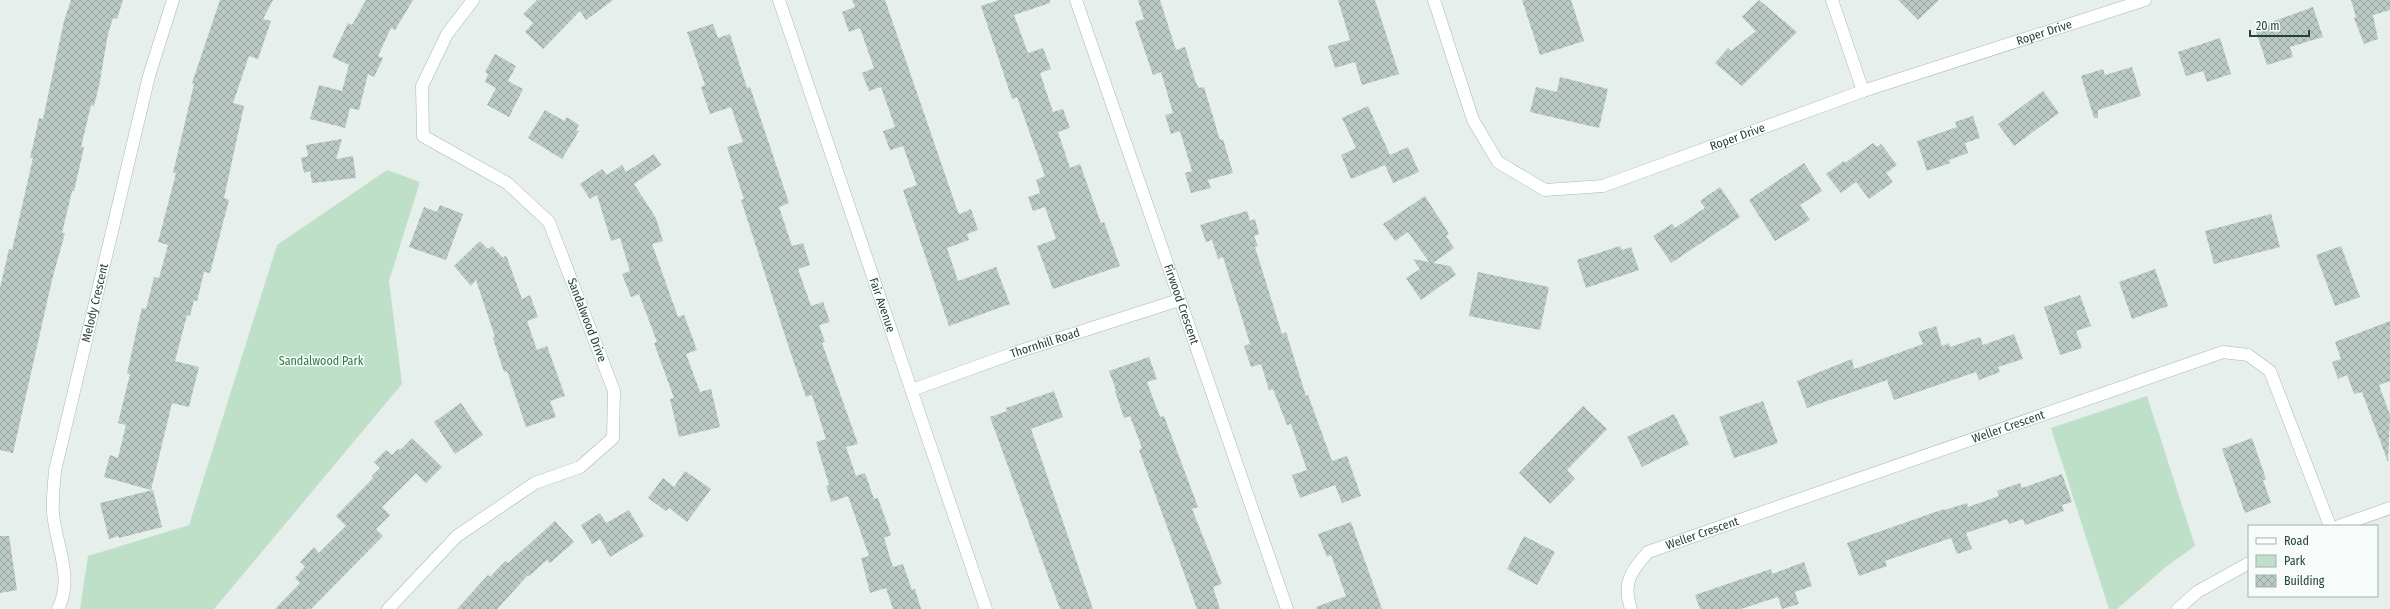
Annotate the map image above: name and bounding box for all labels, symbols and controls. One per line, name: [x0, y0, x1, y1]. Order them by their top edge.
scale bar: [2250, 12, 2309, 38]
street label: Roper Drive: [2015, 17, 2074, 48]
text: 20 m: [2256, 19, 2280, 33]
street label: Roper Drive: [1708, 120, 1767, 153]
street label: Melody Crescent: [79, 262, 111, 344]
street label: Firwood Crescent: [1161, 262, 1202, 346]
street label: Sandalwood Drive: [565, 276, 609, 364]
street label: Fair Avenue: [867, 276, 898, 334]
street label: Thornhill Road: [1008, 325, 1081, 361]
park label: Sandalwood Park: [279, 354, 364, 368]
street label: Weller Crescent: [1970, 408, 2046, 446]
street label: Weller Crescent: [1664, 514, 1740, 552]
legend: [2248, 525, 2378, 597]
text: Road: [2284, 534, 2309, 548]
text: Park: [2284, 554, 2306, 568]
text: Building: [2284, 574, 2325, 588]

